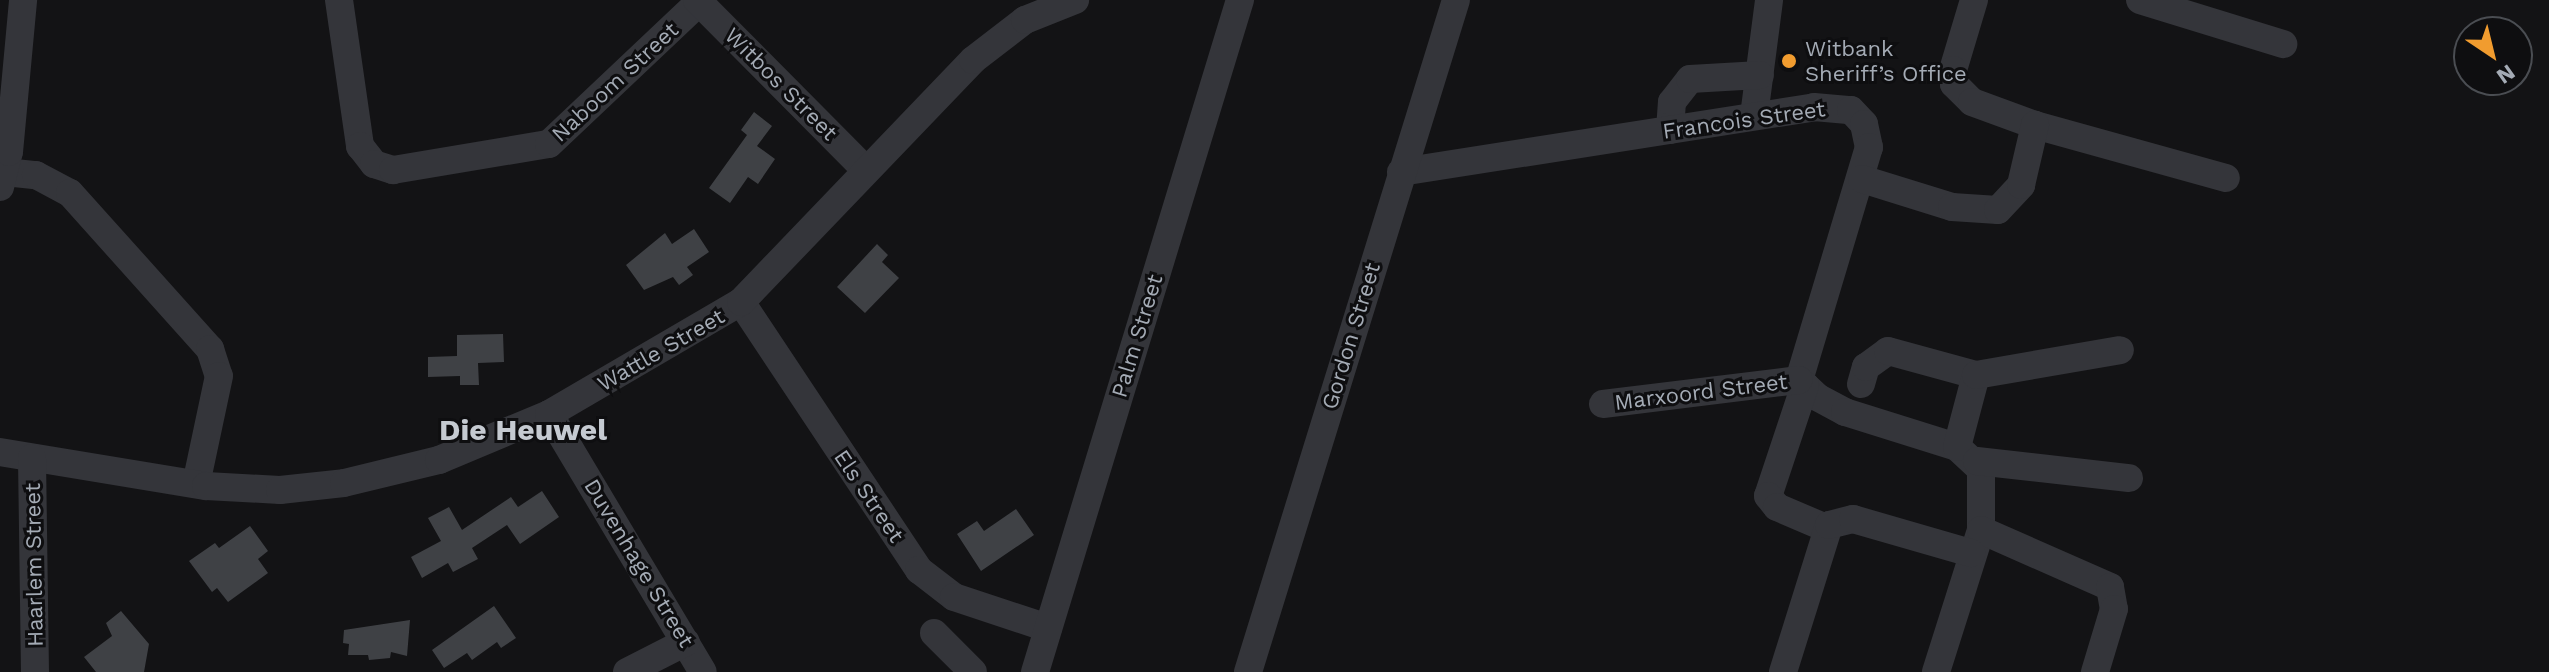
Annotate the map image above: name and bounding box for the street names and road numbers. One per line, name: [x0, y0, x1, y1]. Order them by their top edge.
street label: Naboom Street: [546, 17, 684, 147]
street label: Witbos Street: [719, 22, 843, 146]
street label: Francois Street: [1661, 96, 1827, 144]
street label: Gordon Street: [1316, 259, 1386, 413]
street label: Palm Street: [1106, 271, 1168, 401]
street label: Wattle Street: [593, 303, 729, 397]
street label: Marxoord Street: [1613, 368, 1789, 416]
street label: Els Street: [828, 445, 910, 547]
street label: Duvenhage Street: [578, 474, 700, 652]
street label: Haarlem Street: [19, 483, 49, 647]

